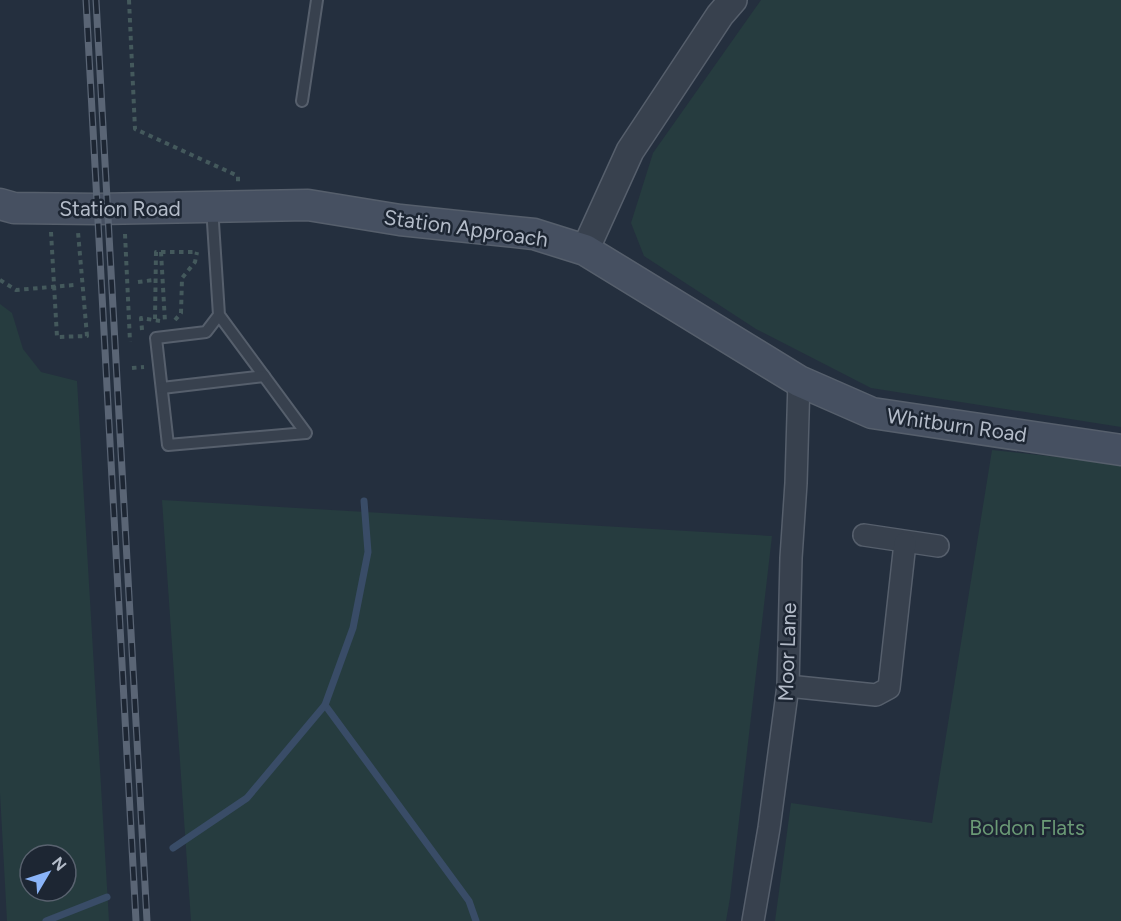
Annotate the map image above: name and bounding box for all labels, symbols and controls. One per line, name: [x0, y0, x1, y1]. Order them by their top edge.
street label: Station Road: [59, 196, 181, 221]
street label: Station Approach: [382, 204, 550, 252]
street label: Whitburn Road: [885, 403, 1029, 447]
street label: Moor Lane: [773, 602, 801, 702]
park label: Boldon Flats: [969, 815, 1085, 840]
north arrow: [18, 843, 78, 903]
text: N: [48, 853, 71, 875]

